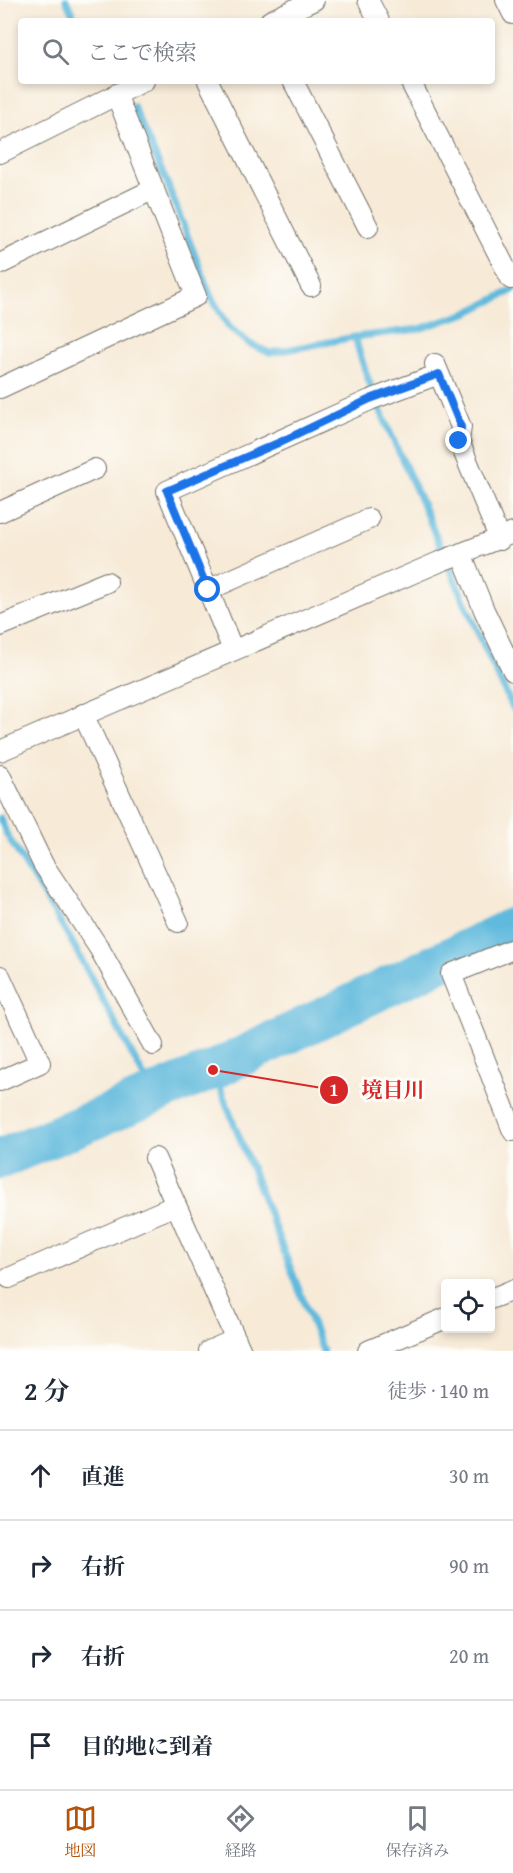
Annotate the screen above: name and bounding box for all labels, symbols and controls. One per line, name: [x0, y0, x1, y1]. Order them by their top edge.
search box: [18, 18, 495, 84]
icon: search: [39, 35, 72, 68]
text: ここで検索: [87, 36, 197, 68]
route end: [445, 427, 471, 453]
route start: [194, 576, 220, 602]
callout: 境目川: [319, 1071, 436, 1110]
text: 境目川: [362, 1074, 425, 1105]
text: 1: [329, 1076, 339, 1103]
map controls: [441, 1279, 495, 1333]
button: locate: [441, 1279, 495, 1333]
text: 2 分: [24, 1371, 69, 1410]
text: 徒歩 · 140 m: [387, 1376, 489, 1405]
icon: ahead: [24, 1459, 57, 1492]
text: 直進: [81, 1460, 125, 1492]
text: 30 m: [449, 1461, 489, 1490]
icon: right: [24, 1549, 57, 1582]
text: 右折: [81, 1550, 125, 1582]
text: 90 m: [449, 1551, 489, 1580]
icon: right: [24, 1639, 57, 1672]
text: 右折: [81, 1640, 125, 1672]
text: 20 m: [449, 1641, 489, 1670]
icon: arrive: [24, 1729, 57, 1762]
text: 目的地に到着: [81, 1730, 213, 1762]
tab: 地図: [64, 1802, 97, 1862]
tab: 経路: [224, 1802, 257, 1862]
tab: 保存済み: [385, 1802, 449, 1862]

